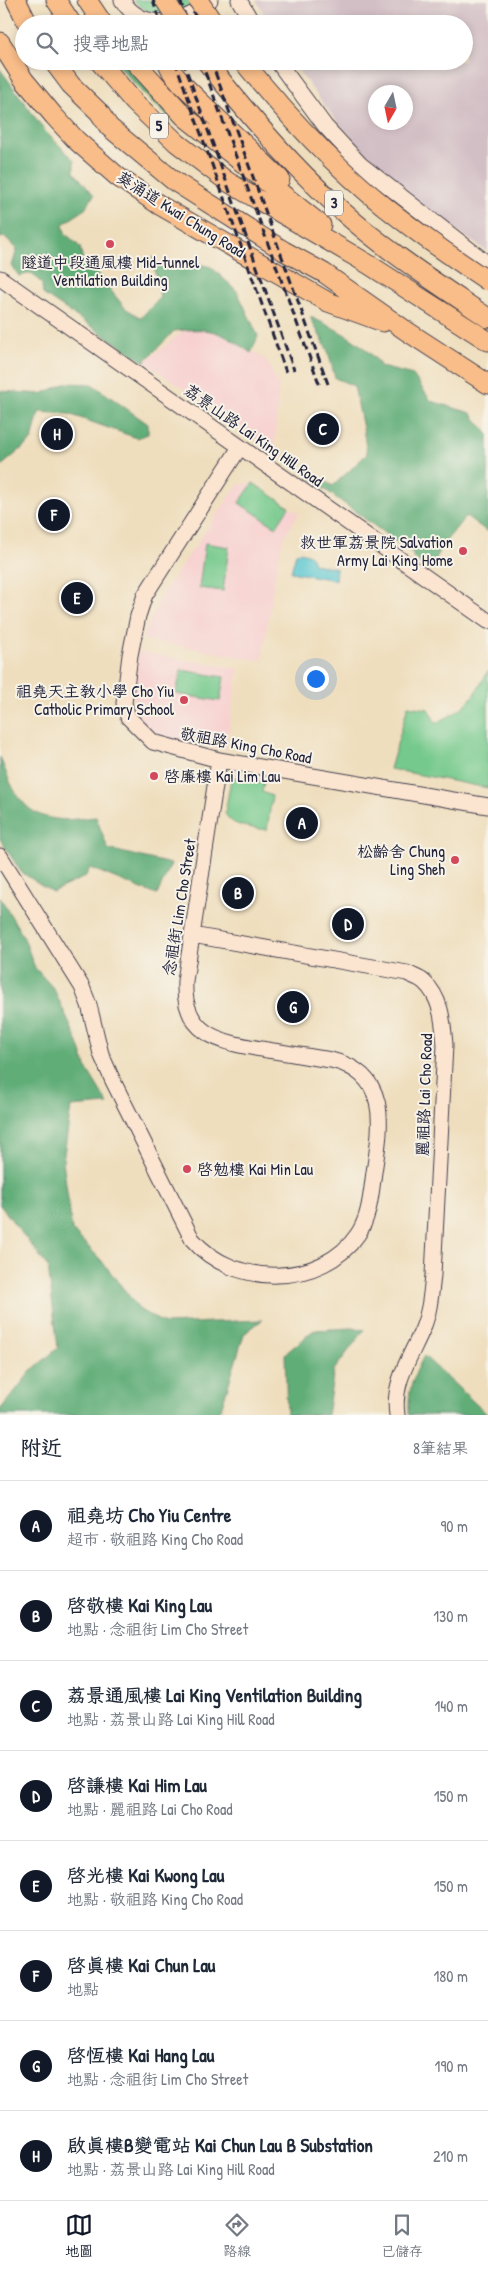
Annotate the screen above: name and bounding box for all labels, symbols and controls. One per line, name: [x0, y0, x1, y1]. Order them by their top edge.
search box: [15, 15, 473, 70]
icon: search: [33, 29, 61, 57]
text: 搜尋地點: [73, 30, 149, 56]
north arrow: [368, 85, 413, 130]
road number: 5: [150, 114, 168, 138]
street label: 葵涌道 Kwai Chung Road: [113, 166, 249, 262]
road number: 3: [325, 190, 343, 216]
marker: 隧道中段通風樓 Mid-tunnel Ventilation Building: [104, 238, 116, 250]
place label: 隧道中段通風樓 Mid-tunnel Ventilation Building: [21, 251, 200, 291]
street label: 荔景山路 Lai King Hill Road: [180, 379, 328, 491]
pin: C: [307, 410, 339, 448]
pin: H: [41, 415, 73, 453]
pin: F: [38, 496, 70, 534]
place label: 救世軍荔景院 Salvation Army Lai King Home: [300, 531, 454, 571]
marker: 救世軍荔景院 Salvation Army Lai King Home: [457, 545, 469, 557]
pin: E: [61, 579, 93, 617]
your location: [303, 666, 329, 692]
place label: 祖堯天主教小學 Cho Yiu Catholic Primary School: [16, 680, 175, 720]
marker: 祖堯天主教小學 Cho Yiu Catholic Primary School: [178, 694, 190, 706]
street label: 敬祖路 King Cho Road: [178, 721, 314, 769]
place label: 啓廉樓 Kai Lim Lau: [164, 765, 281, 787]
marker: 啓廉樓 Kai Lim Lau: [148, 770, 160, 782]
pin: A: [286, 804, 318, 842]
street label: 念祖街 Lim Cho Street: [157, 836, 201, 977]
place label: 松齡舍 Chung Ling Sheh: [357, 840, 445, 880]
marker: 松齡舍 Chung Ling Sheh: [449, 854, 461, 866]
pin: B: [222, 874, 254, 912]
pin: D: [332, 905, 364, 943]
pin: G: [277, 988, 309, 1026]
street label: 麗祖路 Lai Cho Road: [411, 1033, 437, 1157]
place label: 啓勉樓 Kai Min Lau: [197, 1158, 314, 1180]
marker: 啓勉樓 Kai Min Lau: [181, 1163, 193, 1175]
text: 附近: [20, 1433, 62, 1462]
text: 8筆結果: [413, 1437, 468, 1459]
text: 祖堯坊 Cho Yiu Centre: [67, 1502, 231, 1528]
text: A: [32, 1515, 40, 1537]
text: 90 m: [440, 1515, 468, 1537]
text: 超市 · 敬祖路 King Cho Road: [67, 1528, 243, 1550]
text: 啓敬樓 Kai King Lau: [67, 1592, 212, 1618]
text: B: [32, 1605, 40, 1627]
text: 130 m: [433, 1605, 468, 1627]
text: 地點 · 念祖街 Lim Cho Street: [67, 1618, 248, 1640]
text: 荔景通風樓 Lai King Ventilation Building: [67, 1682, 362, 1708]
text: C: [32, 1695, 40, 1717]
text: 140 m: [434, 1695, 468, 1717]
text: 地點 · 荔景山路 Lai King Hill Road: [67, 1708, 275, 1730]
text: 啓謙樓 Kai Him Lau: [67, 1772, 207, 1798]
text: D: [32, 1785, 40, 1807]
text: 150 m: [434, 1785, 468, 1807]
text: 地點 · 麗祖路 Lai Cho Road: [67, 1798, 233, 1820]
text: 啓光樓 Kai Kwong Lau: [67, 1862, 224, 1888]
text: E: [32, 1875, 40, 1897]
text: 150 m: [434, 1875, 468, 1897]
text: 地點 · 敬祖路 King Cho Road: [67, 1888, 243, 1910]
text: 啓真樓 Kai Chun Lau: [67, 1952, 215, 1978]
text: F: [33, 1965, 39, 1987]
text: 180 m: [434, 1965, 468, 1987]
text: 地點: [67, 1978, 99, 2000]
text: 啓恆樓 Kai Hang Lau: [67, 2042, 214, 2068]
text: G: [32, 2055, 40, 2077]
text: 190 m: [435, 2055, 468, 2077]
text: 地點 · 念祖街 Lim Cho Street: [67, 2068, 248, 2090]
text: 啟真樓B變電站 Kai Chun Lau B Substation: [67, 2132, 373, 2158]
text: H: [32, 2145, 40, 2167]
text: 210 m: [433, 2145, 468, 2167]
text: 地點 · 荔景山路 Lai King Hill Road: [67, 2158, 275, 2180]
tab: 地圖: [65, 2211, 93, 2260]
tab: 路線: [223, 2211, 251, 2260]
tab: 已儲存: [381, 2211, 423, 2260]

